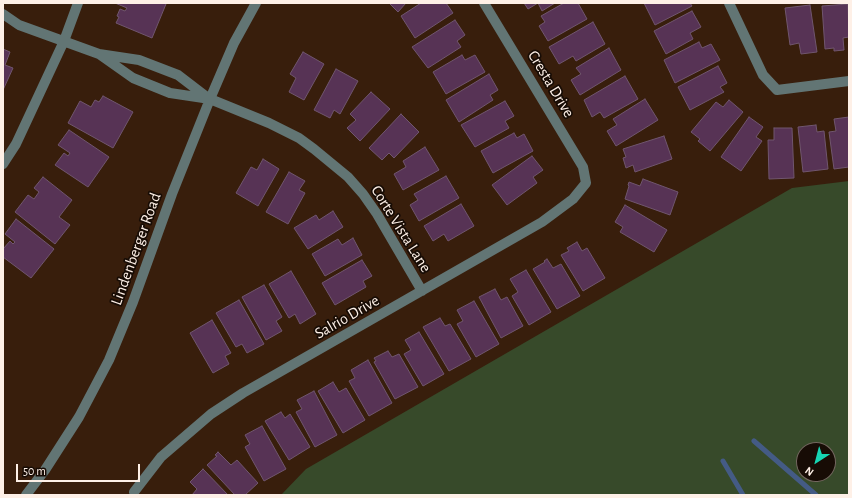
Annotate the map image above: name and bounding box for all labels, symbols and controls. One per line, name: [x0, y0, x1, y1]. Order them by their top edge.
street label: Cresta Drive: [523, 47, 579, 121]
street label: Corte Vista Lane: [367, 182, 435, 276]
street label: Lindenberger Road: [107, 190, 165, 308]
street label: Salrio Drive: [311, 291, 383, 343]
north arrow: [796, 442, 836, 482]
scale bar: [18, 456, 142, 482]
text: 50 m: [23, 465, 46, 477]
text: N: [803, 465, 816, 478]

